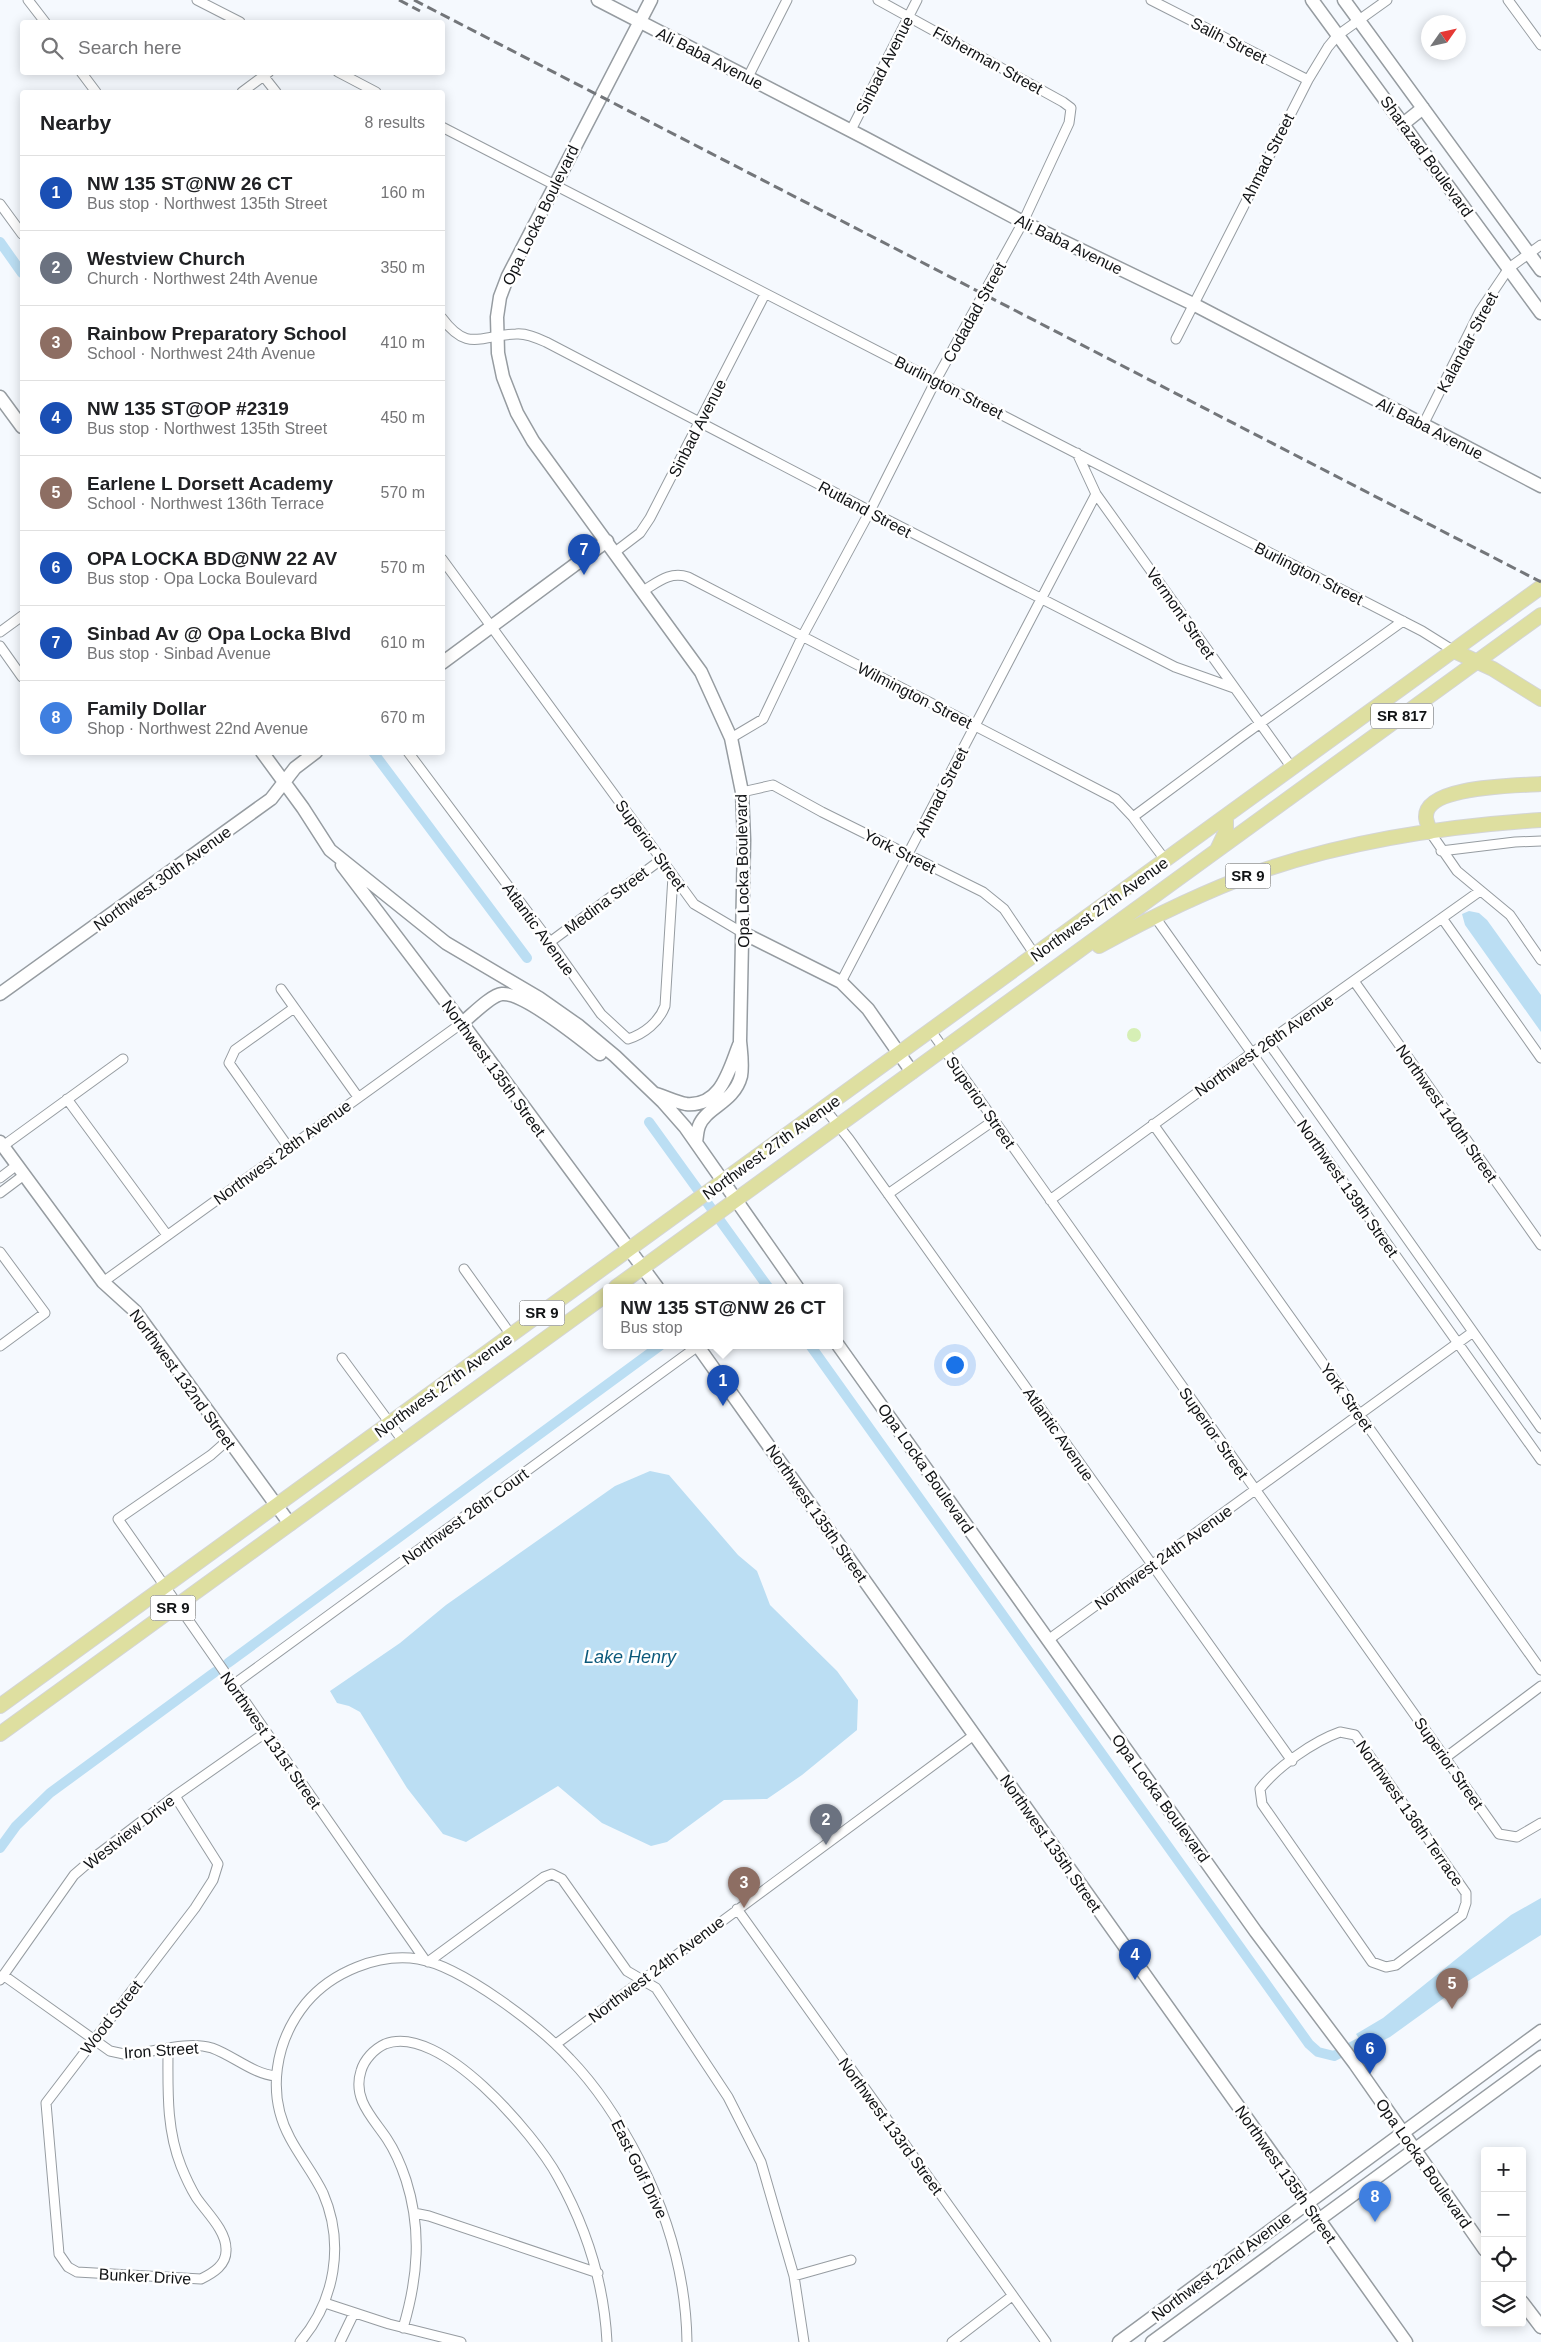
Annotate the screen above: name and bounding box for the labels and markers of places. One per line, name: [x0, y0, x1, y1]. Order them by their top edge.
pin: 7: [568, 534, 600, 575]
pin: 1: [707, 1365, 739, 1406]
pin: 2: [810, 1804, 842, 1845]
pin: 3: [728, 1867, 760, 1908]
pin: 4: [1119, 1939, 1151, 1980]
pin: 5: [1436, 1968, 1468, 2009]
pin: 6: [1354, 2033, 1386, 2074]
pin: 8: [1359, 2181, 1391, 2222]

